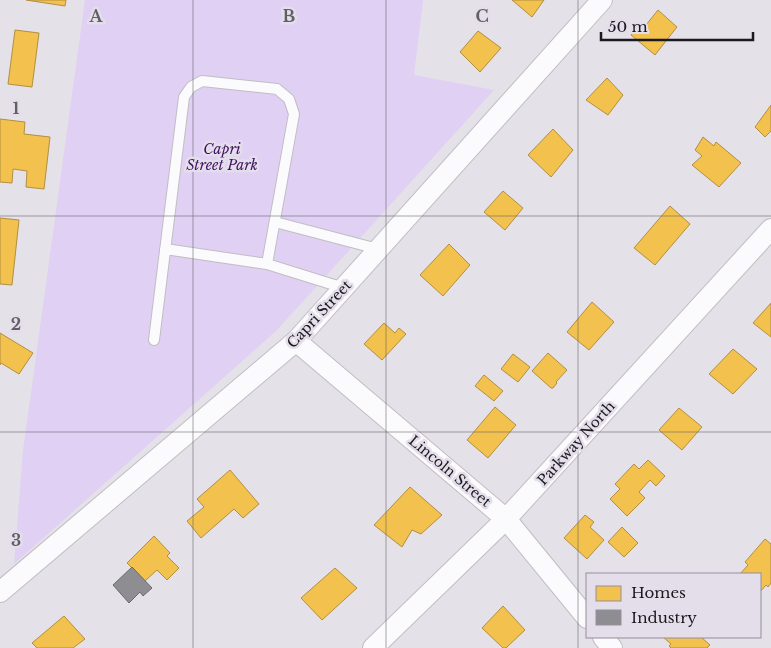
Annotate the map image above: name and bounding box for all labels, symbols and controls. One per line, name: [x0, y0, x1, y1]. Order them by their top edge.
text: A: [89, 6, 104, 26]
text: B: [283, 6, 296, 26]
text: C: [475, 6, 489, 26]
scale bar: [601, 10, 754, 42]
text: 50 m: [608, 17, 648, 36]
text: 1: [13, 98, 20, 118]
park label: Capri Street Park: [186, 140, 258, 174]
street label: Capri Street: [283, 276, 355, 352]
text: 2: [11, 314, 21, 334]
street label: Parkway North: [533, 397, 619, 489]
street label: Lincoln Street: [405, 431, 495, 511]
text: 3: [11, 530, 21, 550]
legend: [586, 573, 761, 638]
text: Homes: [631, 583, 686, 602]
text: Industry: [631, 608, 697, 627]

